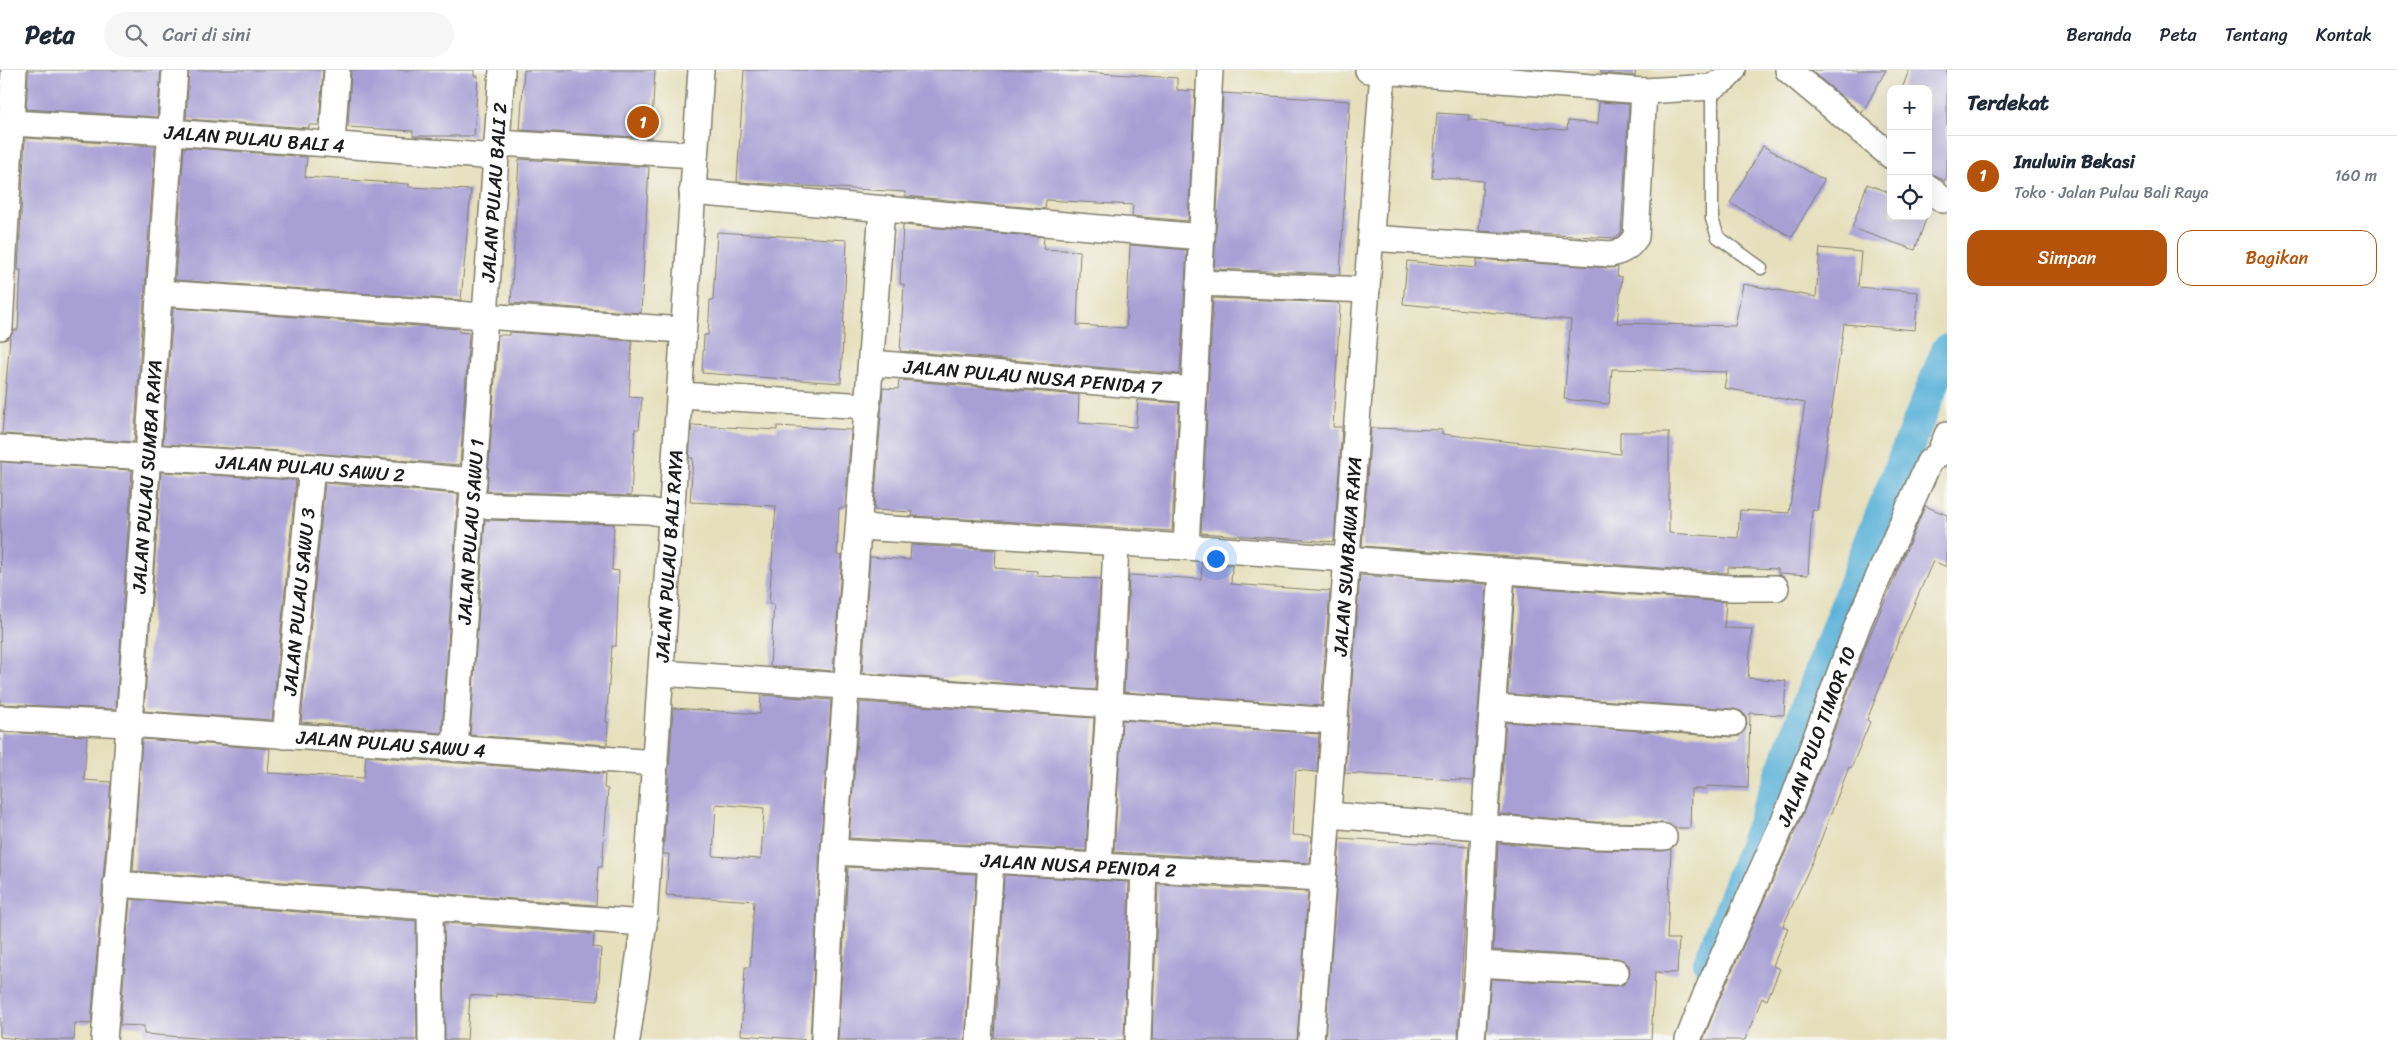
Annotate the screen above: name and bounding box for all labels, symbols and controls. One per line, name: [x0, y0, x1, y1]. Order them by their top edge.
search box: [104, 12, 454, 57]
text: Peta: [25, 14, 74, 56]
text: Cari di sini: [162, 18, 251, 51]
text: Beranda: [2066, 19, 2132, 51]
text: Peta: [2160, 19, 2197, 51]
text: Tentang: [2225, 19, 2288, 51]
text: Kontak: [2316, 19, 2372, 51]
icon: search: [122, 21, 150, 49]
text: Terdekat: [1967, 84, 2049, 122]
map controls: [1887, 85, 1932, 220]
button: +: [1887, 85, 1932, 130]
street label: JALAN PULAU BALI 2: [471, 101, 517, 284]
pin: 1: [627, 103, 659, 141]
street label: JALAN PULAU BALI 4: [162, 116, 346, 162]
button: −: [1887, 130, 1932, 175]
text: Inulwin Bekasi: [2014, 145, 2135, 178]
text: 1: [1980, 161, 1986, 190]
text: 160 m: [2334, 161, 2377, 190]
button: locate: [1887, 175, 1932, 220]
text: Toko · Jalan Pulau Bali Raya: [2014, 178, 2209, 207]
button: Simpan: [1967, 230, 2167, 286]
button: Bagikan: [2177, 230, 2377, 286]
street label: JALAN PULAU NUSA PENIDA 7: [901, 350, 1164, 404]
street label: JALAN PULAU SUMBA RAYA: [122, 359, 172, 595]
street label: JALAN PULAU SAWU 1: [448, 438, 493, 626]
street label: JALAN PULAU SAWU 2: [214, 445, 406, 492]
street label: JALAN PULAU BALI RAYA: [645, 449, 693, 664]
street label: JALAN SUMBAWA RAYA: [1324, 455, 1371, 658]
street label: JALAN PULAU SAWU 3: [273, 506, 325, 698]
your location: [1203, 546, 1229, 572]
street label: JALAN PULO TIMOR 10: [1767, 641, 1865, 833]
street label: JALAN PULAU SAWU 4: [294, 720, 487, 767]
street label: JALAN NUSA PENIDA 2: [979, 844, 1177, 887]

